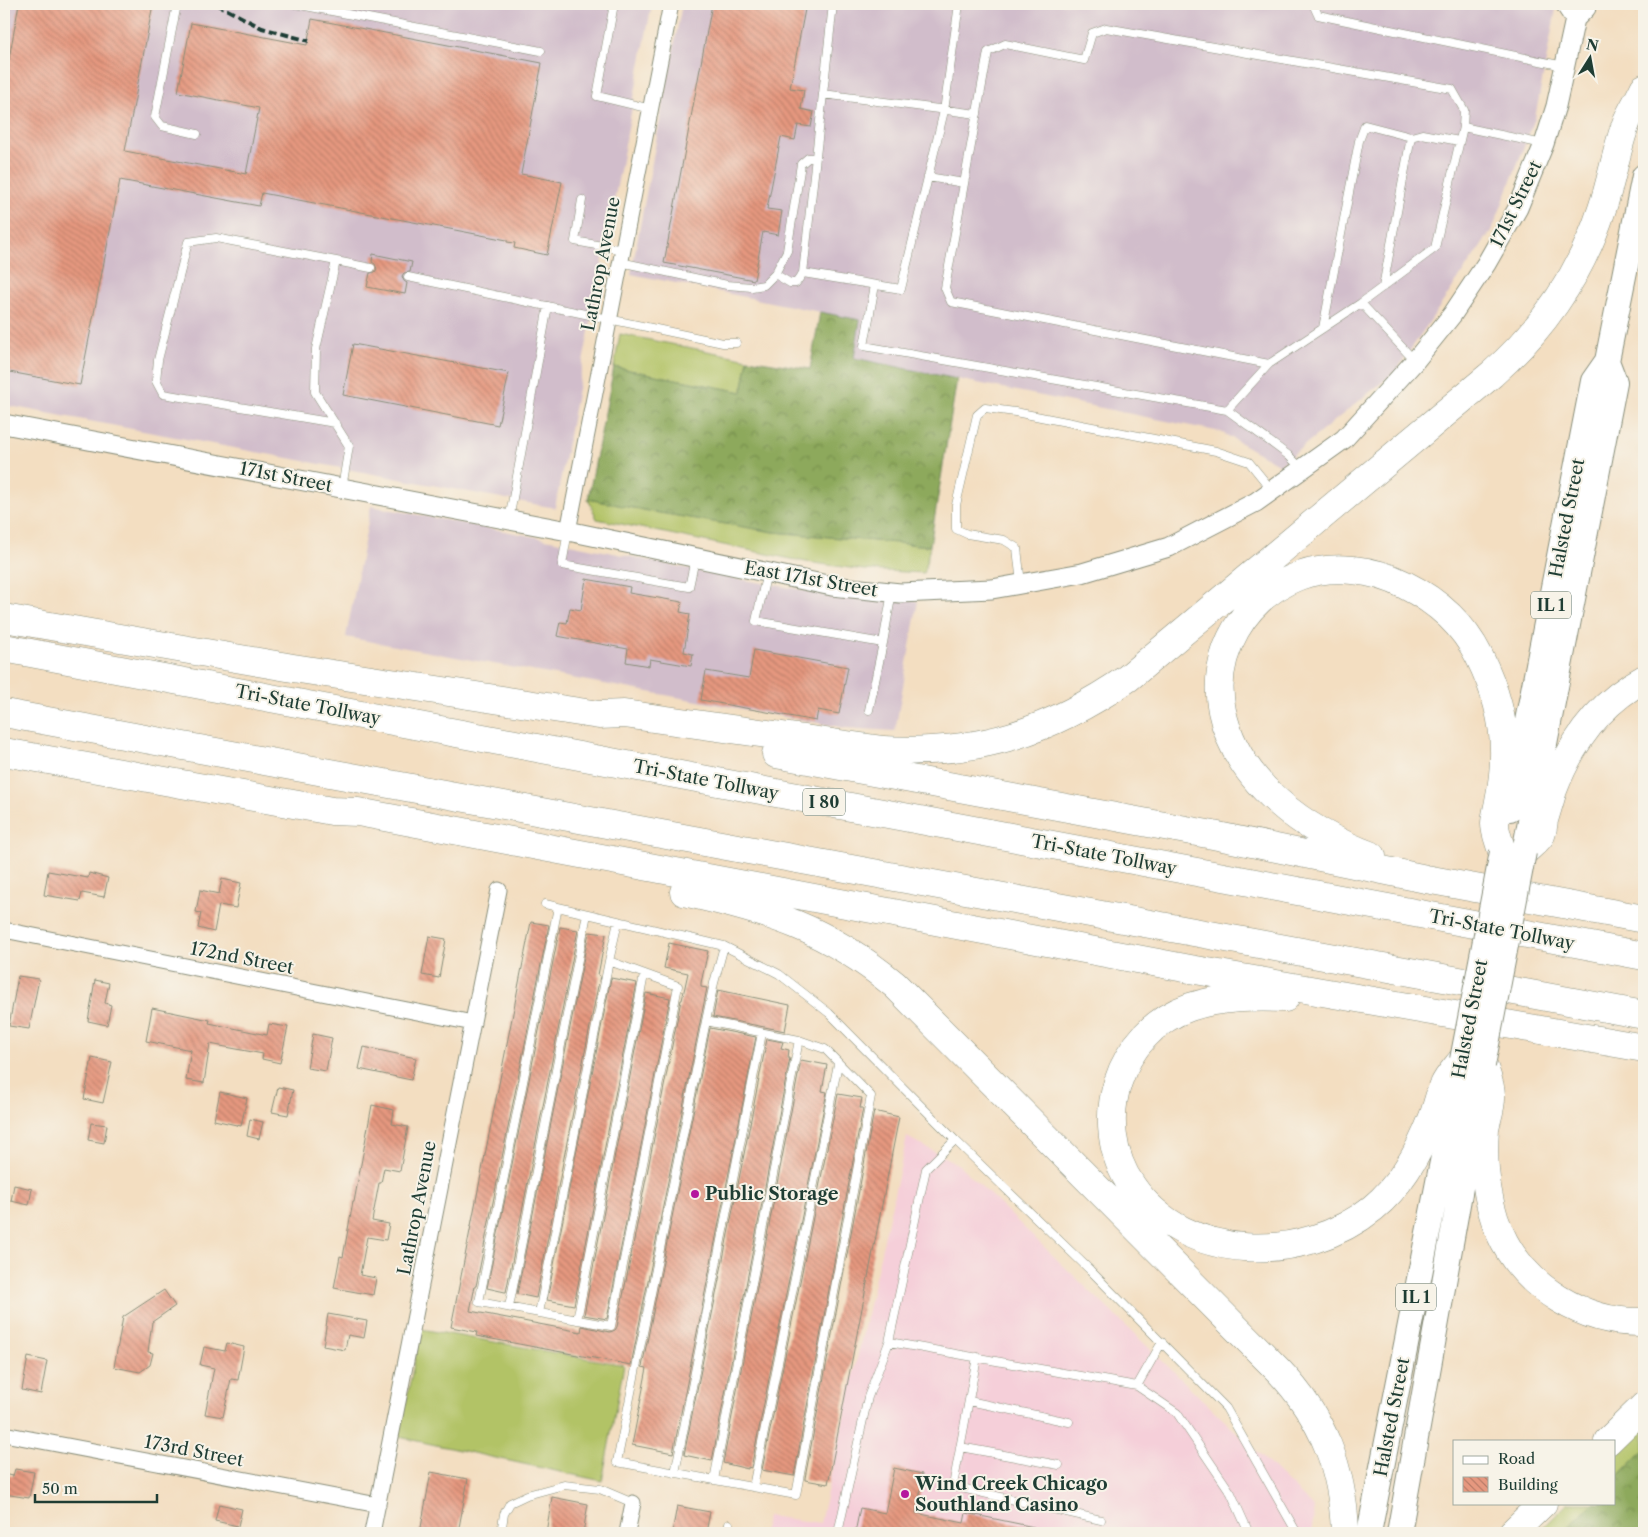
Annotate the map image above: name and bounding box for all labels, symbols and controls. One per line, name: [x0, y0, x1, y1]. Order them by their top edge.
north arrow: [1566, 32, 1616, 82]
text: N: [1585, 35, 1600, 55]
street label: 171st Street: [1486, 156, 1547, 251]
street label: Lathrop Avenue: [577, 195, 625, 333]
street label: Halsted Street: [1545, 456, 1589, 580]
street label: 171st Street: [238, 457, 335, 497]
street label: East 171st Street: [743, 556, 880, 602]
road number: IL 1: [1531, 592, 1571, 618]
street label: Tri-State Tollway: [233, 680, 384, 730]
street label: Tri-State Tollway: [631, 755, 782, 805]
road number: I 80: [803, 789, 845, 816]
street label: Tri-State Tollway: [1029, 830, 1180, 880]
street label: Tri-State Tollway: [1427, 905, 1578, 955]
street label: 172nd Street: [188, 937, 296, 979]
street label: Halsted Street: [1448, 957, 1492, 1081]
street label: Lathrop Avenue: [393, 1139, 441, 1277]
place label: Public Storage: [705, 1183, 839, 1205]
marker: Public Storage: [689, 1188, 701, 1200]
road number: IL 1: [1396, 1284, 1436, 1310]
street label: Halsted Street: [1370, 1355, 1414, 1479]
street label: 173rd Street: [143, 1431, 246, 1472]
legend: [1453, 1440, 1616, 1504]
text: Road: [1498, 1449, 1535, 1468]
scale bar: [35, 1472, 158, 1504]
place label: Wind Creek Chicago Southland Casino: [914, 1473, 1108, 1516]
text: Building: [1498, 1475, 1558, 1494]
text: 50 m: [42, 1479, 78, 1498]
marker: Wind Creek Chicago Southland Casino: [899, 1488, 911, 1500]

